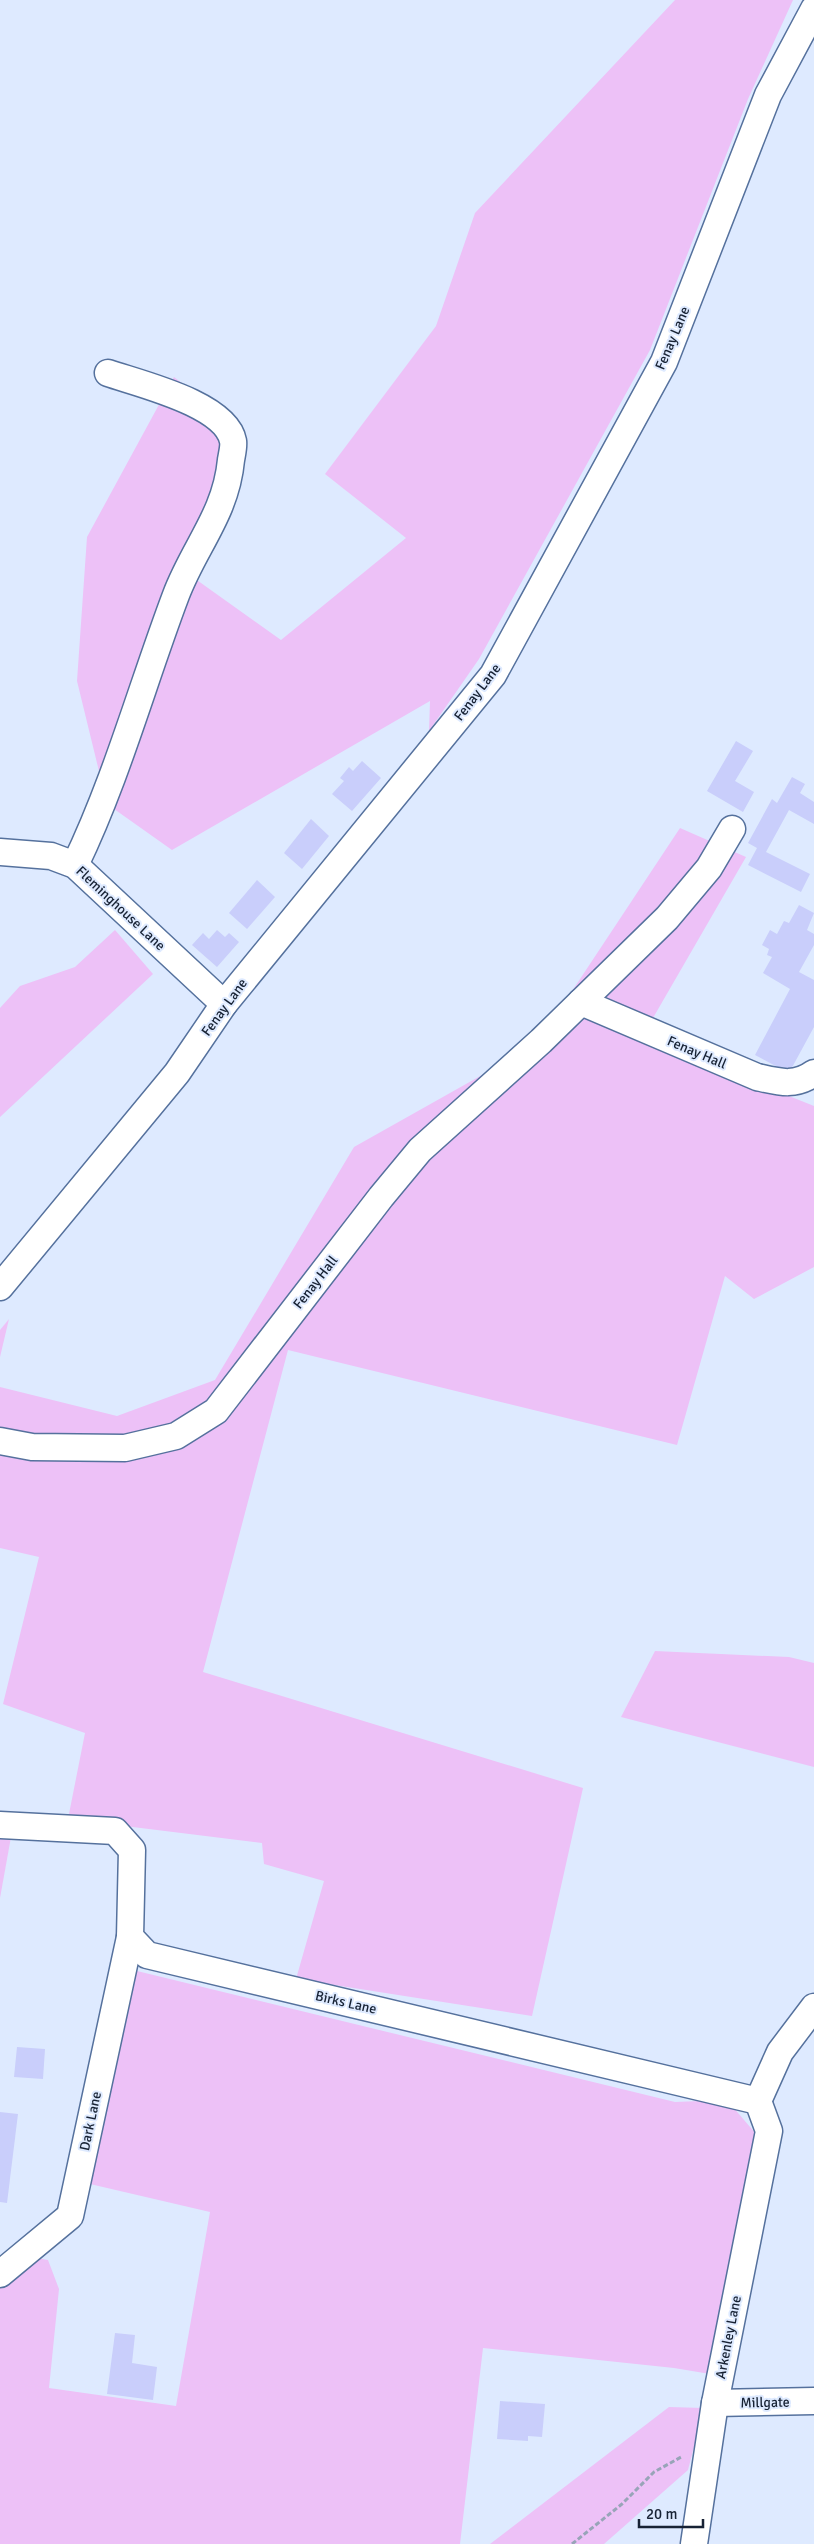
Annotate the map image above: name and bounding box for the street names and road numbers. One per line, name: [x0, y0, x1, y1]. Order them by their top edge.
street label: Fenay Lane: [652, 304, 693, 372]
street label: Fenay Lane: [450, 660, 504, 724]
street label: Fleminghouse Lane: [72, 863, 169, 954]
street label: Fenay Lane: [198, 975, 251, 1039]
street label: Fenay Hall: [665, 1032, 729, 1073]
street label: Fenay Hall: [289, 1252, 341, 1312]
street label: Birks Lane: [313, 1987, 378, 2018]
street label: Dark Lane: [76, 2090, 105, 2152]
street label: Arkenley Lane: [712, 2294, 745, 2380]
street label: Millgate: [740, 2394, 790, 2411]

